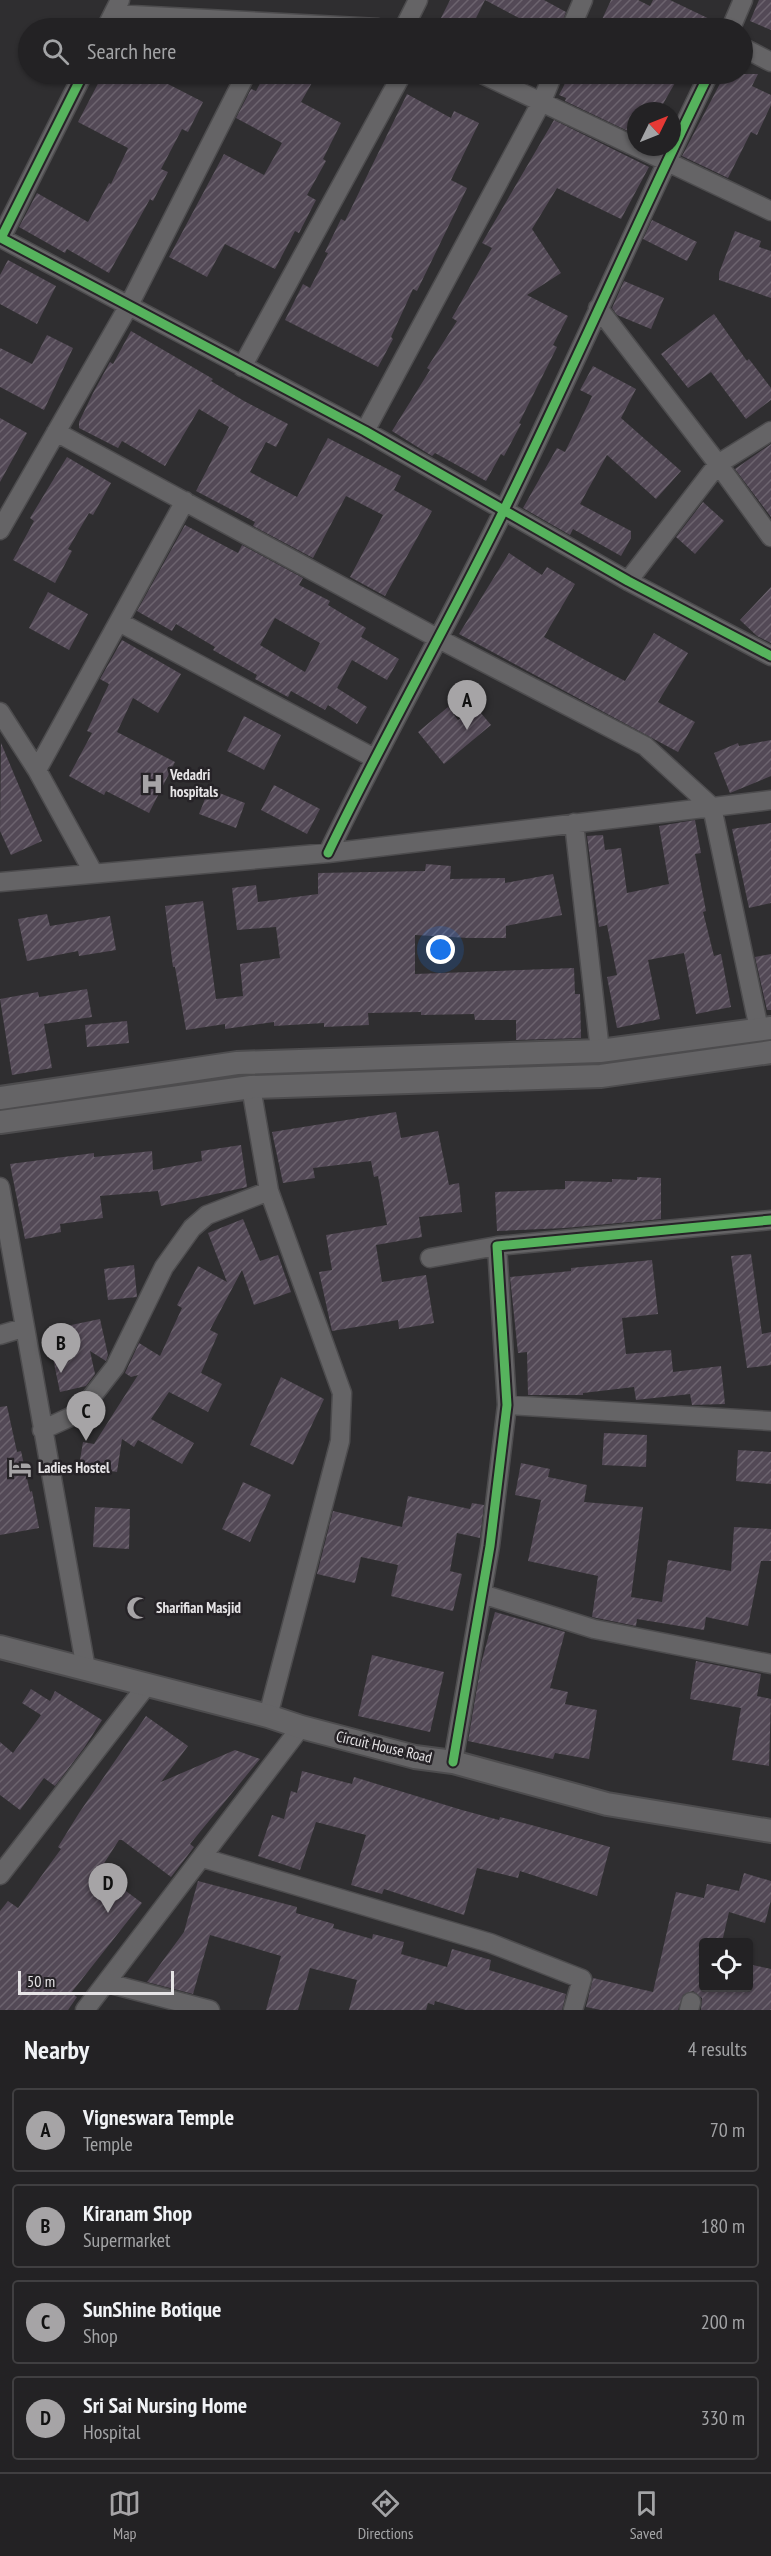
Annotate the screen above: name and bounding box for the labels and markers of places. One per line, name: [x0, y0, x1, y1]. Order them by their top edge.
pin: A: [448, 680, 486, 730]
place label: Vedadri hospitals: [169, 765, 218, 801]
hospital icon: Vedadri hospitals: [139, 771, 165, 797]
pin: B: [42, 1324, 80, 1373]
pin: C: [66, 1392, 106, 1441]
hotel icon: Ladies Hostel: [7, 1455, 33, 1481]
place label: Ladies Hostel: [38, 1458, 110, 1477]
mosque icon: Sharifian Masjid: [125, 1595, 151, 1621]
place label: Sharifian Masjid: [156, 1598, 241, 1617]
pin: D: [88, 1864, 128, 1913]

